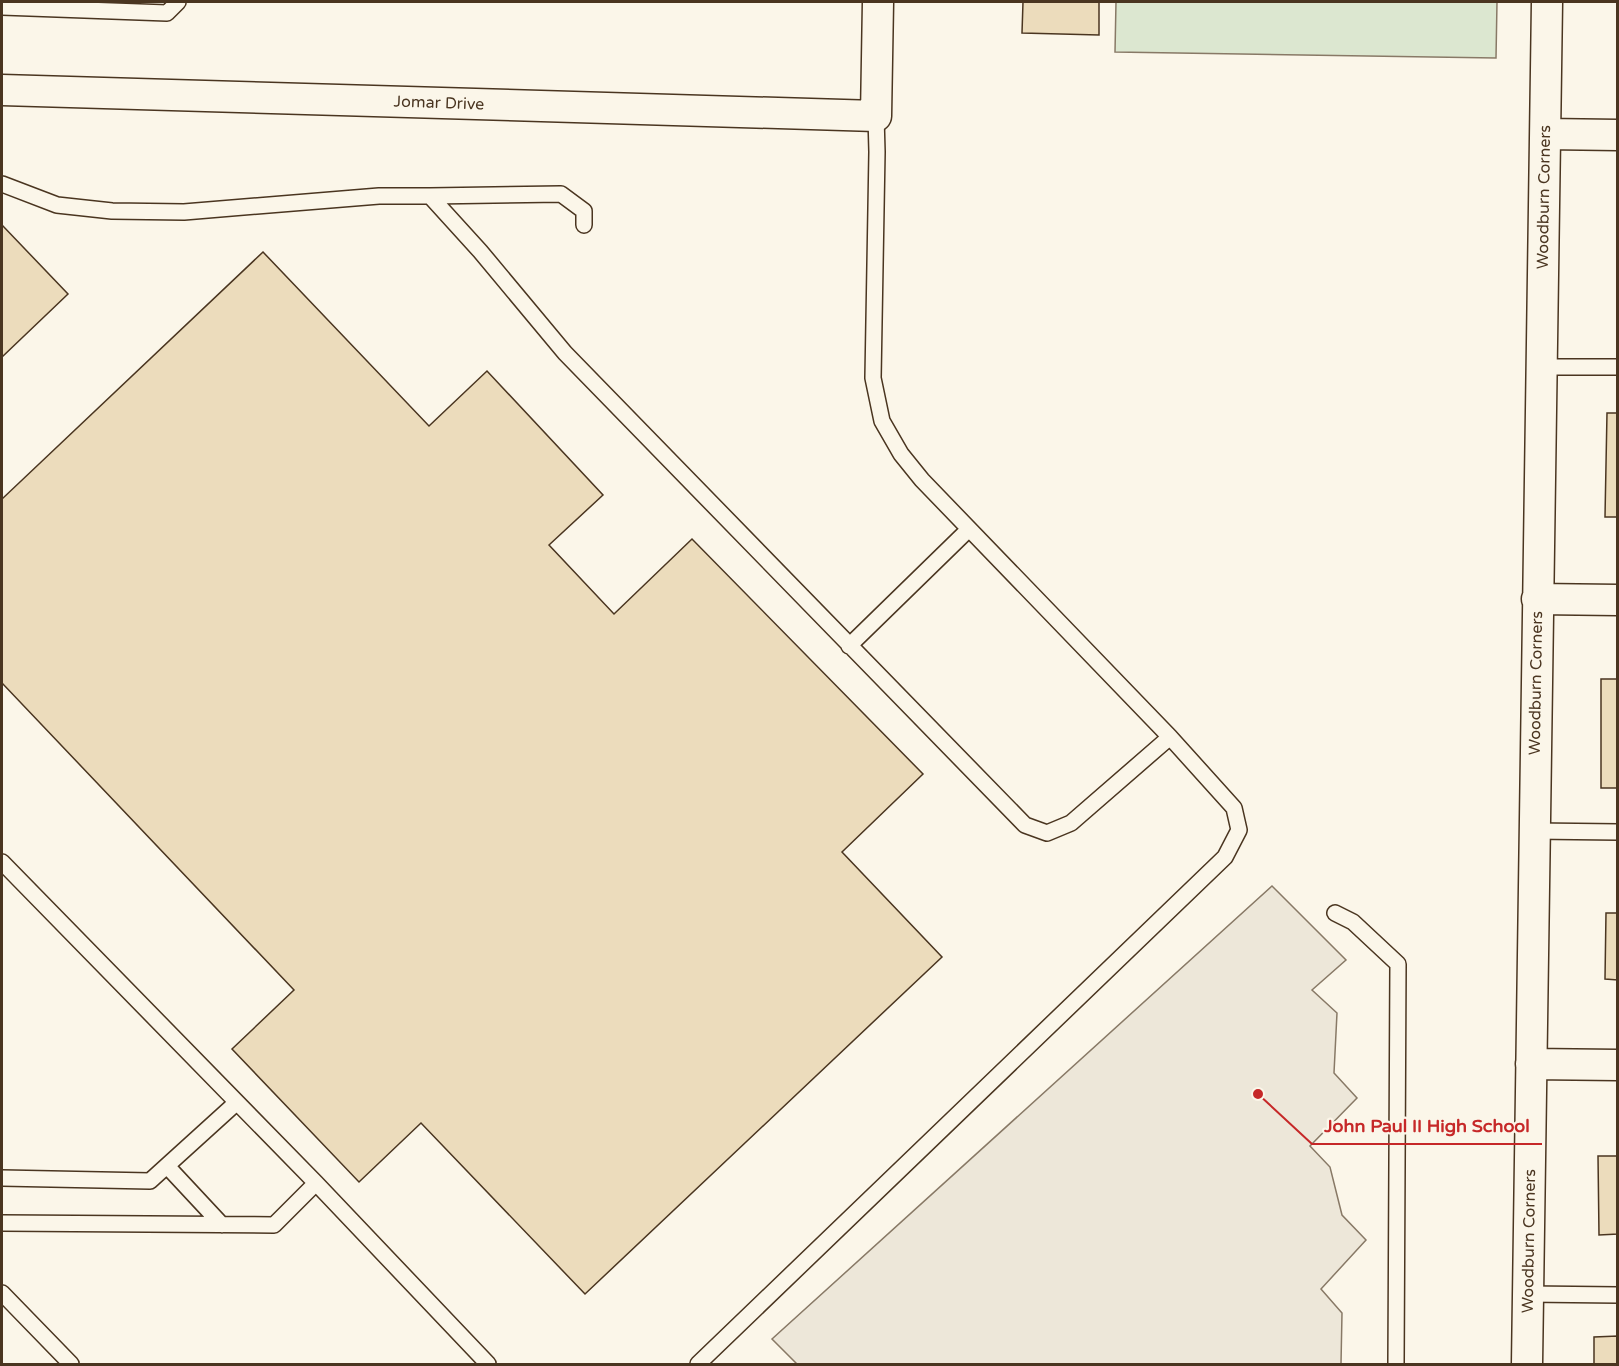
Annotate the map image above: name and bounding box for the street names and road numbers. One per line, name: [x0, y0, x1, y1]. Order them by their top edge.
street label: Jomar Drive: [393, 91, 485, 115]
street label: Woodburn Corners: [1533, 125, 1555, 269]
street label: Woodburn Corners: [1525, 611, 1547, 755]
street label: Woodburn Corners: [1518, 1169, 1540, 1313]

